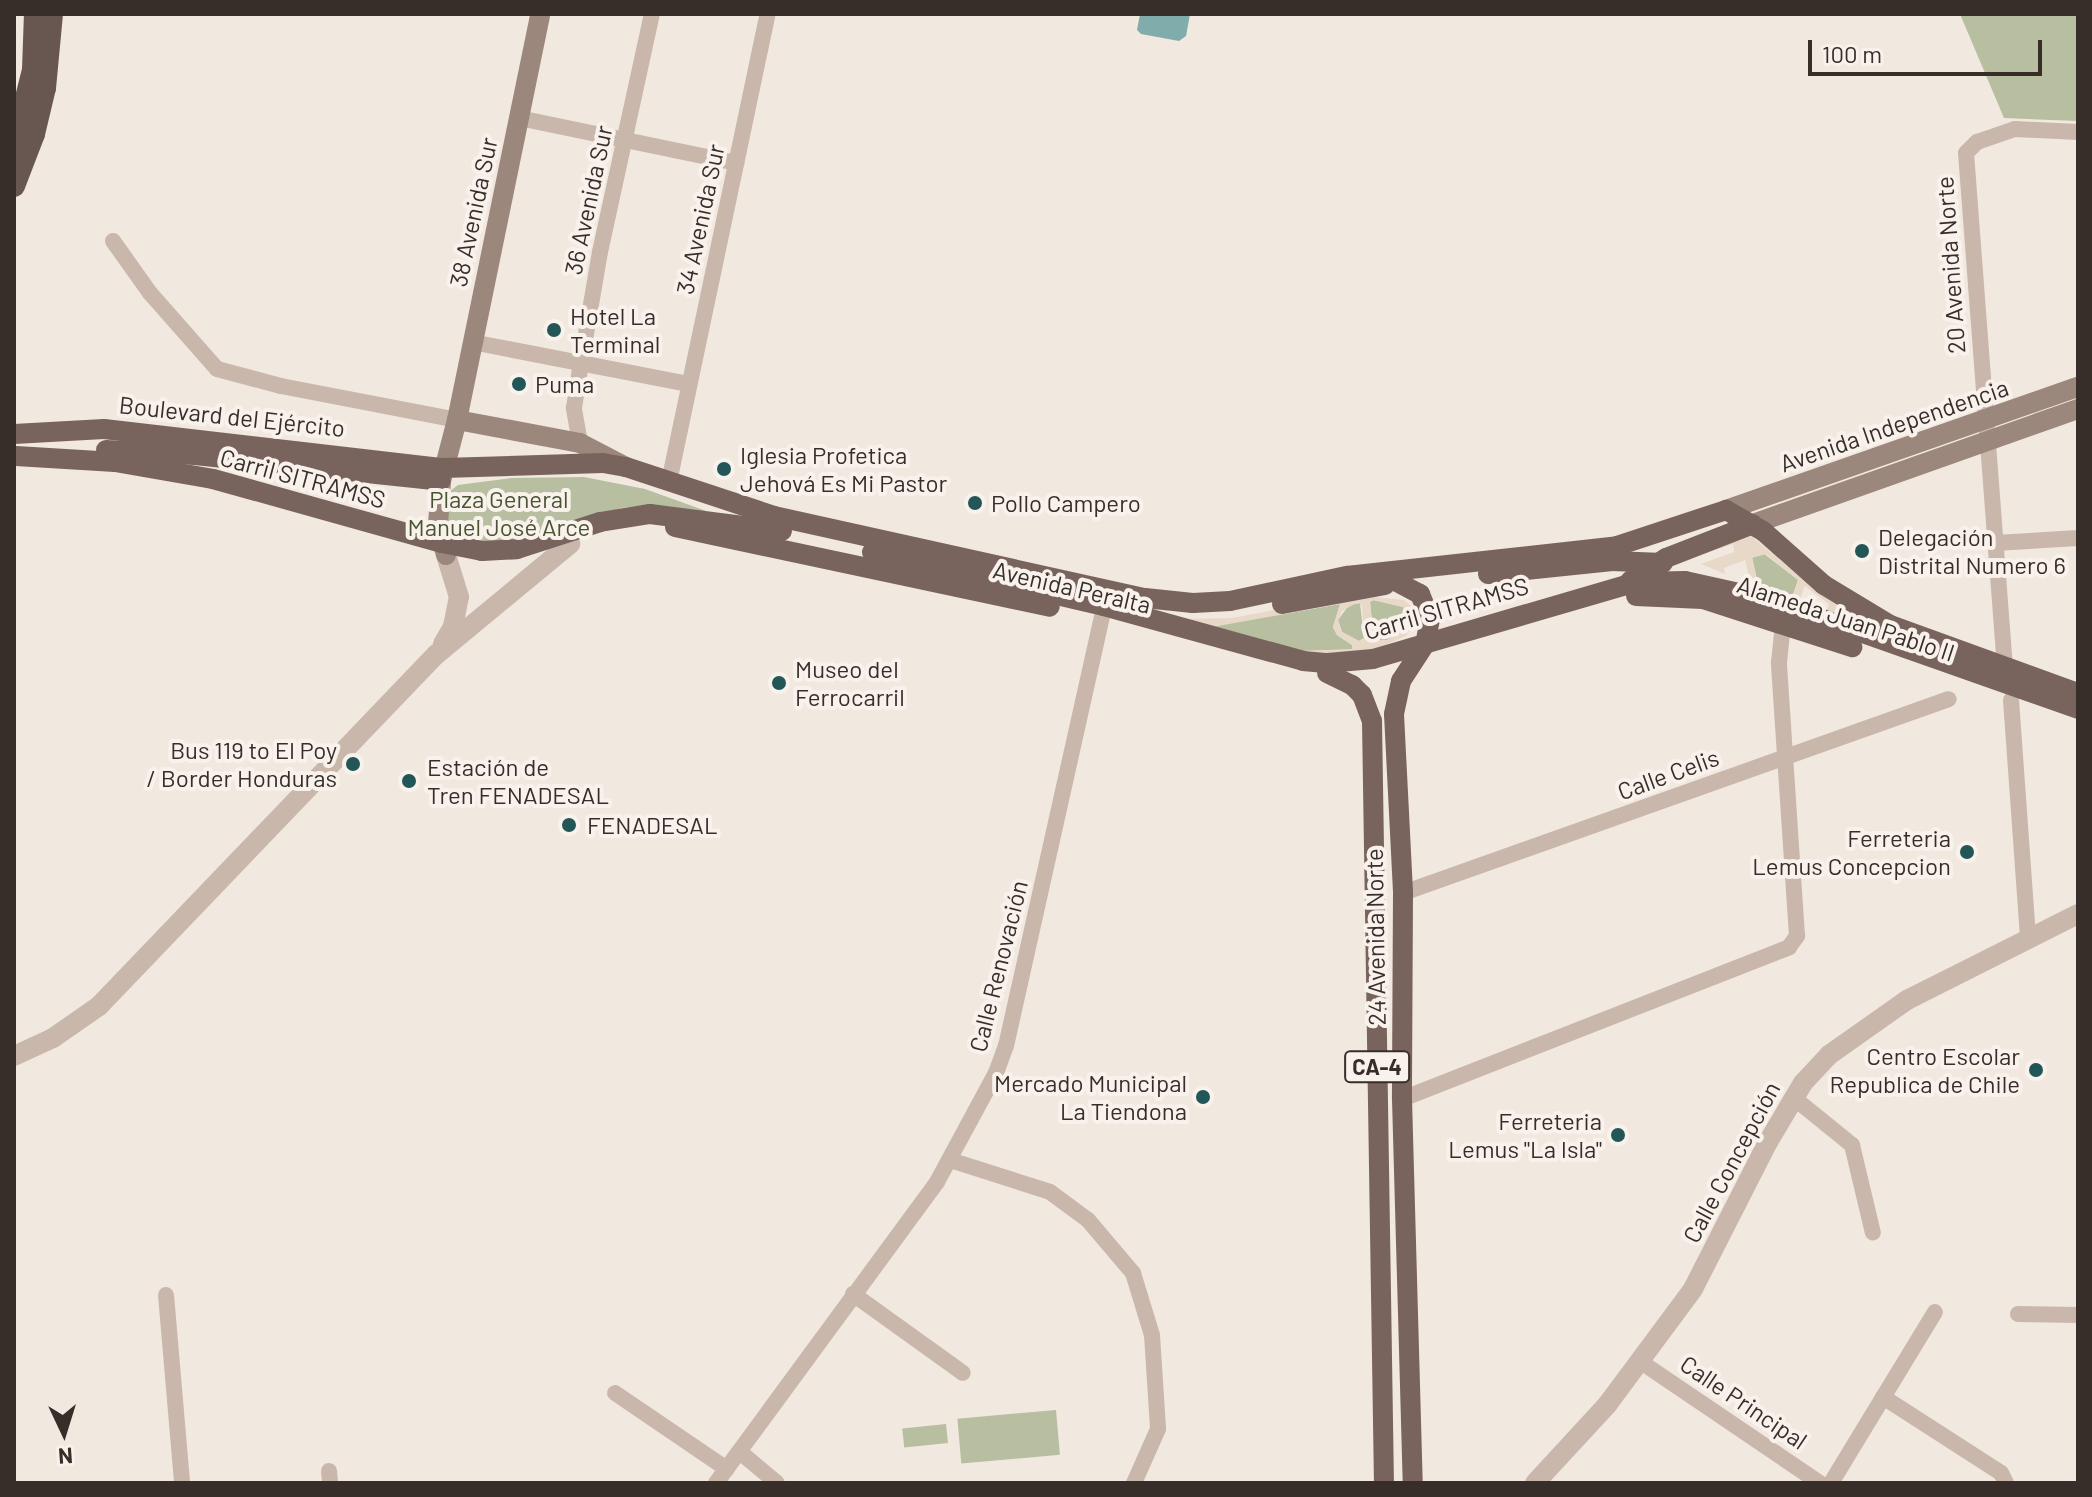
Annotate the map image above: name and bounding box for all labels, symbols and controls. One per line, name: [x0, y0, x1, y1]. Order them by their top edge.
scale bar: [1812, 24, 2046, 74]
text: 100 m: [1822, 39, 1882, 68]
street label: 36 Avenida Sur: [558, 123, 618, 277]
street label: 38 Avenida Sur: [443, 135, 503, 289]
street label: 34 Avenida Sur: [670, 141, 730, 297]
street label: 20 Avenida Norte: [1929, 175, 1971, 355]
place label: Hotel La Terminal: [570, 302, 660, 358]
marker: Hotel La Terminal: [545, 321, 563, 339]
place label: Puma: [535, 370, 594, 398]
street label: Avenida Independencia: [1776, 372, 2012, 478]
marker: Puma: [510, 375, 528, 393]
street label: Boulevard del Ejército: [118, 390, 346, 442]
place label: Iglesia Profetica Jehová Es Mi Pastor: [740, 441, 947, 497]
street label: Carril SITRAMSS: [217, 442, 389, 514]
marker: Iglesia Profetica Jehová Es Mi Pastor: [715, 460, 733, 478]
park label: Plaza General Manuel José Arce: [408, 485, 590, 541]
place label: Pollo Campero: [991, 489, 1141, 517]
marker: Pollo Campero: [966, 494, 984, 512]
place label: Delegación Distrital Numero 6: [1878, 523, 2066, 579]
marker: Delegación Distrital Numero 6: [1853, 542, 1871, 560]
street label: Avenida Peralta: [990, 555, 1154, 619]
street label: Alameda Juan Pablo II: [1734, 569, 1958, 667]
street label: Carril SITRAMSS: [1360, 571, 1532, 645]
place label: Museo del Ferrocarril: [795, 655, 905, 711]
marker: Museo del Ferrocarril: [770, 674, 788, 692]
place label: Bus 119 to El Poy / Border Honduras: [146, 736, 337, 792]
street label: Calle Celis: [1613, 742, 1723, 806]
place label: Estación de Tren FENADESAL: [427, 753, 609, 809]
marker: Bus 119 to El Poy / Border Honduras: [344, 755, 362, 773]
marker: Estación de Tren FENADESAL: [398, 770, 420, 792]
place label: FENADESAL: [587, 811, 718, 839]
marker: FENADESAL: [558, 814, 580, 836]
place label: Ferreteria Lemus Concepcion: [1752, 824, 1951, 880]
marker: Ferreteria Lemus Concepcion: [1958, 843, 1976, 861]
street label: 24 Avenida Norte: [1359, 848, 1391, 1026]
street label: Calle Renovación: [963, 877, 1033, 1055]
place label: Centro Escolar Republica de Chile: [1830, 1042, 2020, 1098]
road number: CA-4: [1343, 1049, 1411, 1085]
marker: Centro Escolar Republica de Chile: [2027, 1061, 2045, 1079]
place label: Mercado Municipal La Tiendona: [994, 1069, 1187, 1125]
street label: Calle Concepción: [1676, 1076, 1786, 1248]
marker: Mercado Municipal La Tiendona: [1194, 1088, 1212, 1106]
place label: Ferreteria Lemus "La Isla": [1448, 1107, 1602, 1163]
marker: Ferreteria Lemus "La Isla": [1609, 1126, 1627, 1144]
street label: Calle Principal: [1675, 1349, 1813, 1455]
north arrow: [24, 1393, 104, 1473]
text: N: [57, 1443, 74, 1470]

